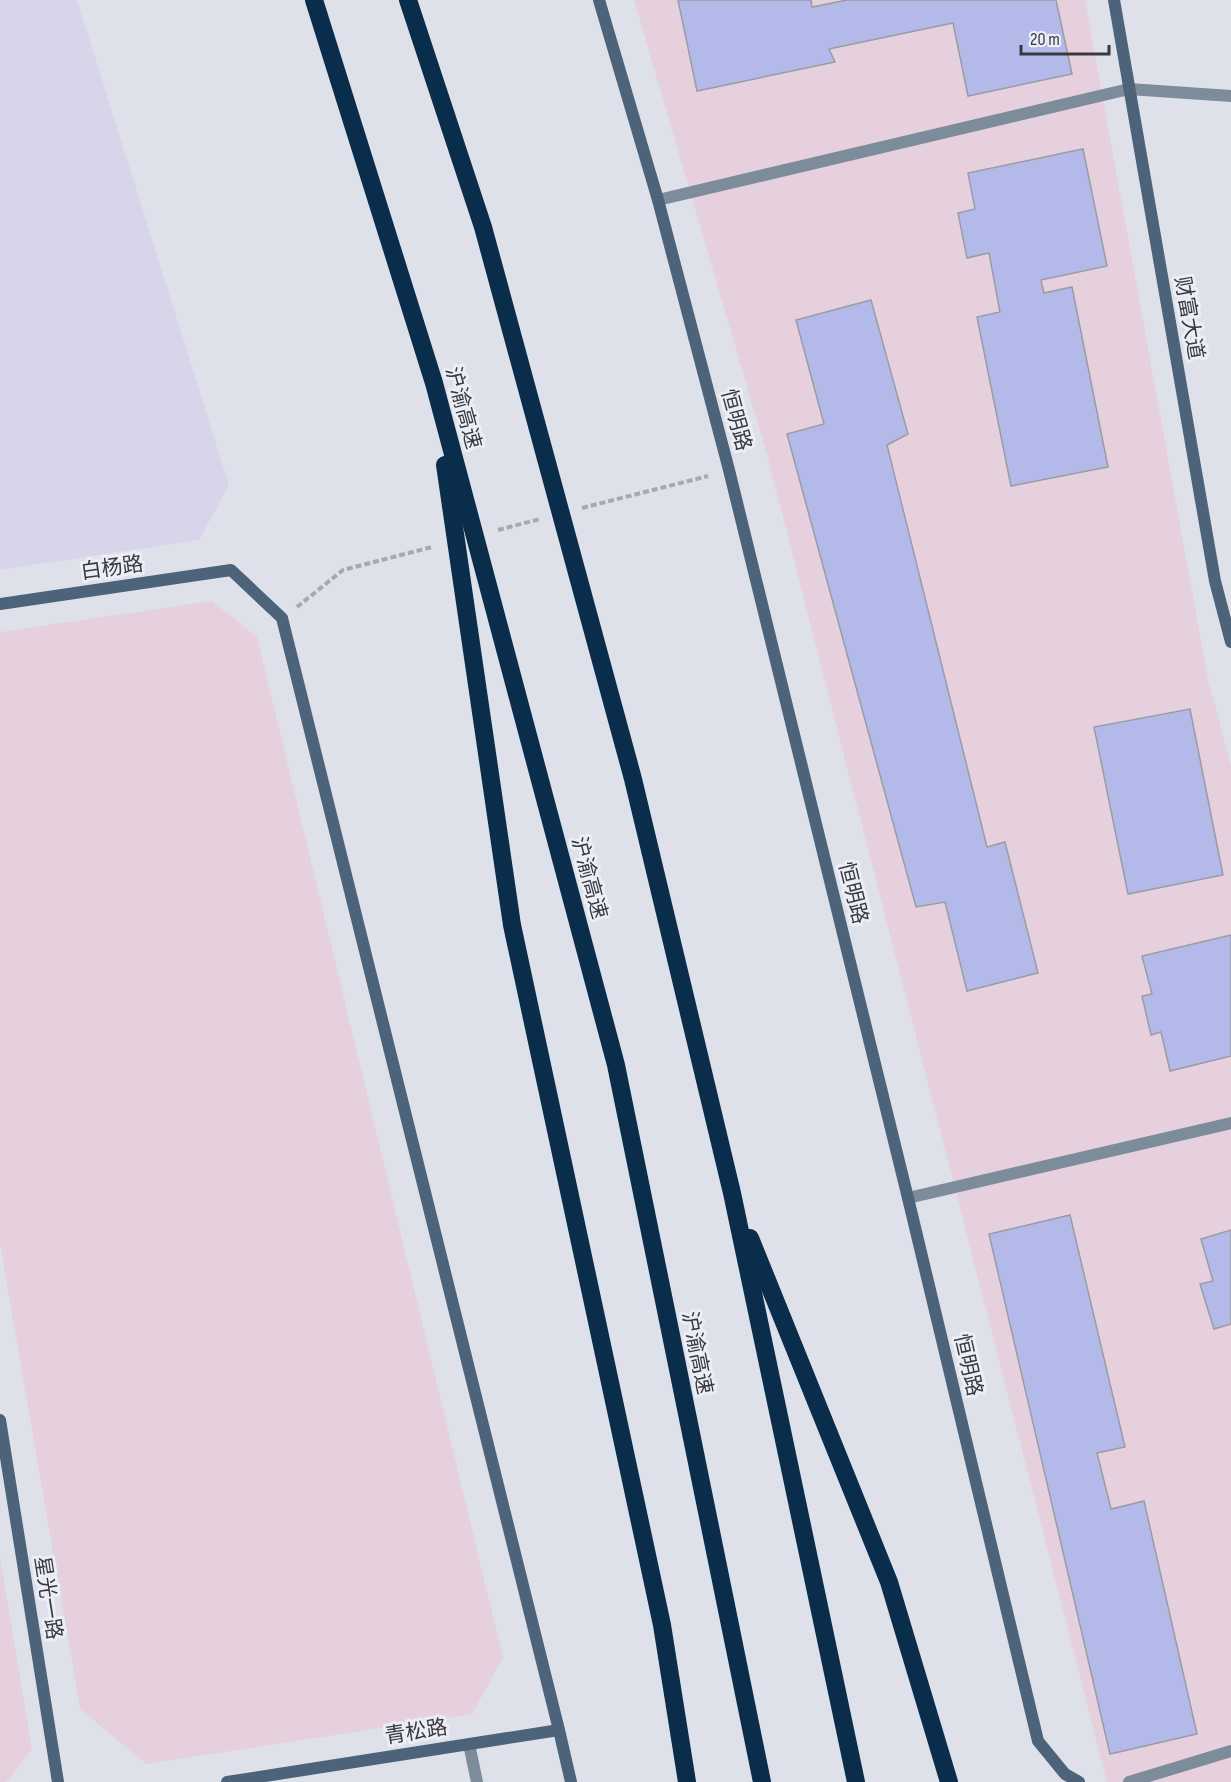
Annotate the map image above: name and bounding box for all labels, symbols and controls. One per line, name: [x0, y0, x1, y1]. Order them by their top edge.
scale bar: [1021, 18, 1110, 56]
text: 20 m: [1030, 29, 1060, 50]
street label: 财富大道: [1169, 274, 1209, 362]
street label: 沪渝高速: [440, 364, 486, 452]
street label: 恒明路: [716, 386, 756, 454]
street label: 白杨路: [79, 551, 145, 585]
street label: 沪渝高速: [566, 834, 612, 922]
street label: 恒明路: [833, 859, 873, 927]
street label: 沪渝高速: [677, 1309, 717, 1397]
street label: 恒明路: [949, 1331, 987, 1399]
street label: 星光一路: [29, 1555, 67, 1641]
street label: 青松路: [383, 1715, 449, 1749]

